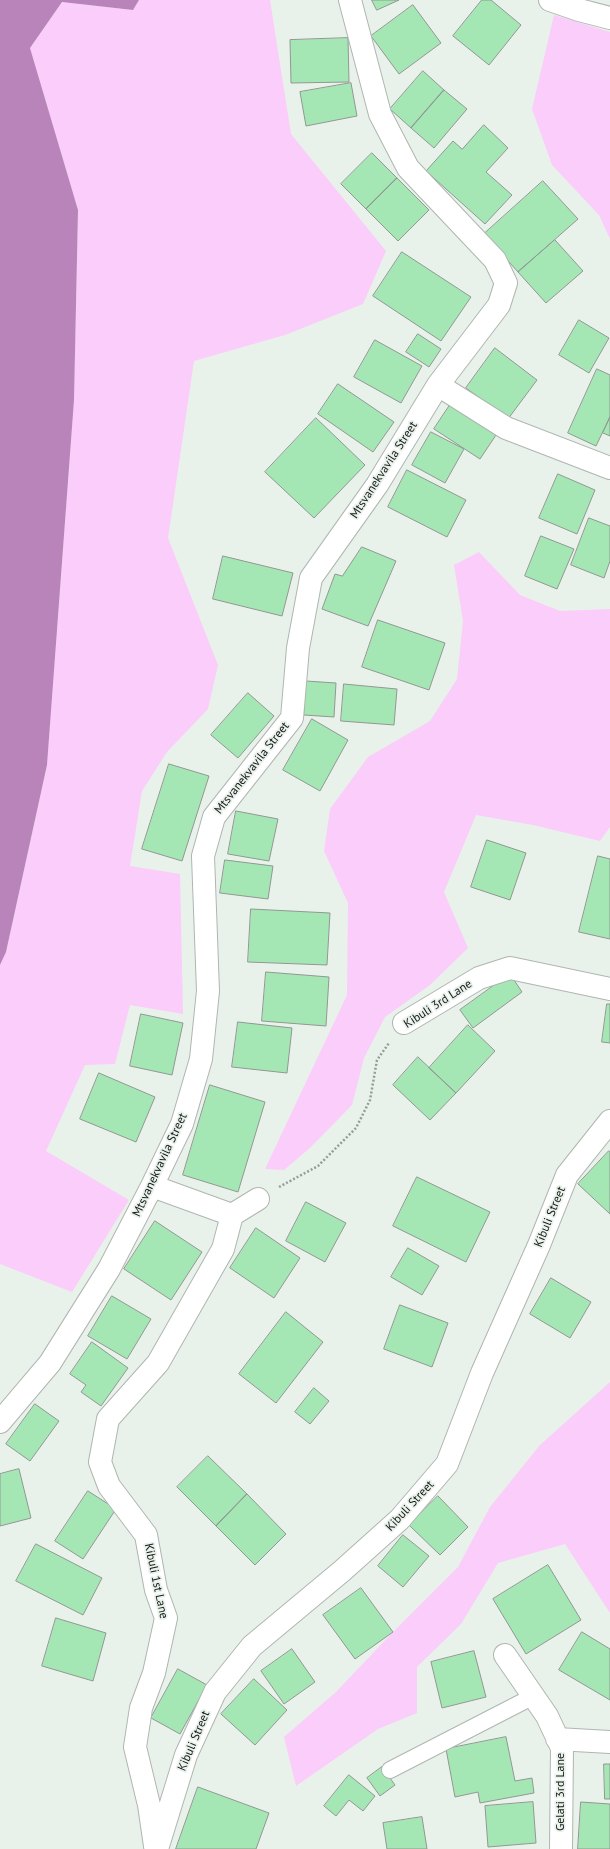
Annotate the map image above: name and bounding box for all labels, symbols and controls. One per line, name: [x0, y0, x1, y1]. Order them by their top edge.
street label: Mtsvanekvavila Street: [347, 419, 421, 521]
street label: Mtsvanekvavila Street: [212, 719, 292, 817]
street label: Kibuli 3rd Lane: [401, 977, 475, 1031]
street label: Mtsvanekvavila Street: [130, 1111, 190, 1219]
street label: Kibuli Street: [531, 1185, 569, 1249]
street label: Kibuli Street: [383, 1478, 437, 1534]
street label: Kibuli 1st Lane: [141, 1542, 171, 1620]
street label: Kibuli Street: [175, 1709, 213, 1773]
street label: Gelati 3rd Lane: [554, 1753, 568, 1831]

